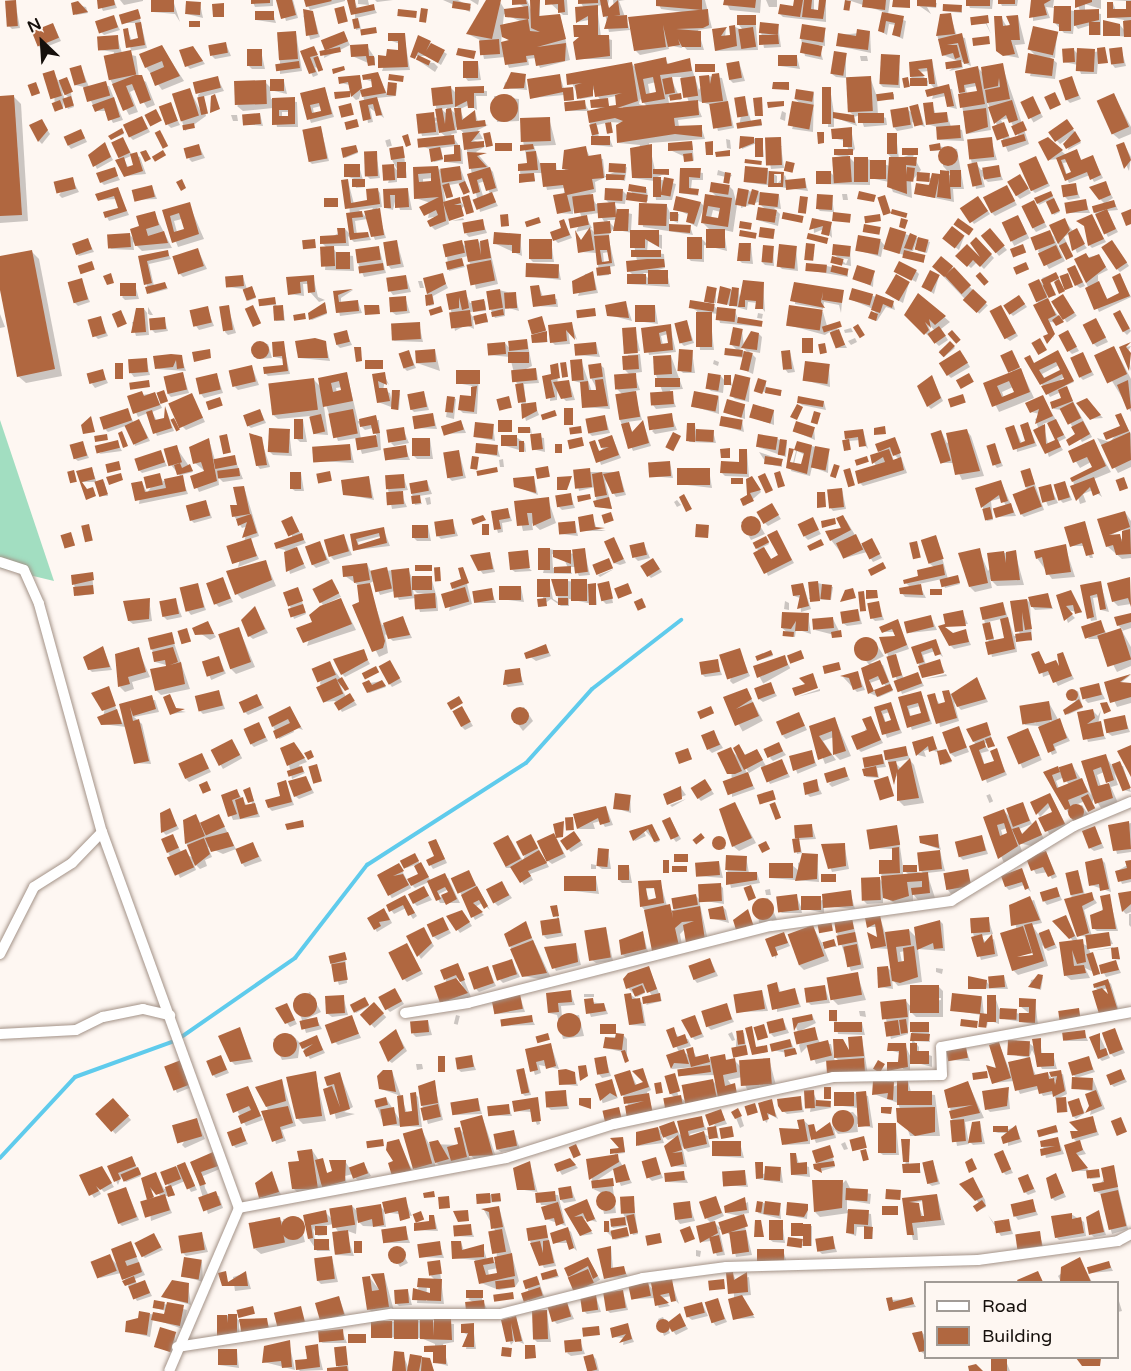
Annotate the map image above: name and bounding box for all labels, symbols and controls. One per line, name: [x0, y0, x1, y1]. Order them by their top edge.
north arrow: [12, 12, 72, 72]
text: N: [24, 14, 44, 37]
legend: [924, 1281, 1119, 1359]
text: Road: [982, 1295, 1027, 1317]
text: Building: [982, 1325, 1052, 1347]

